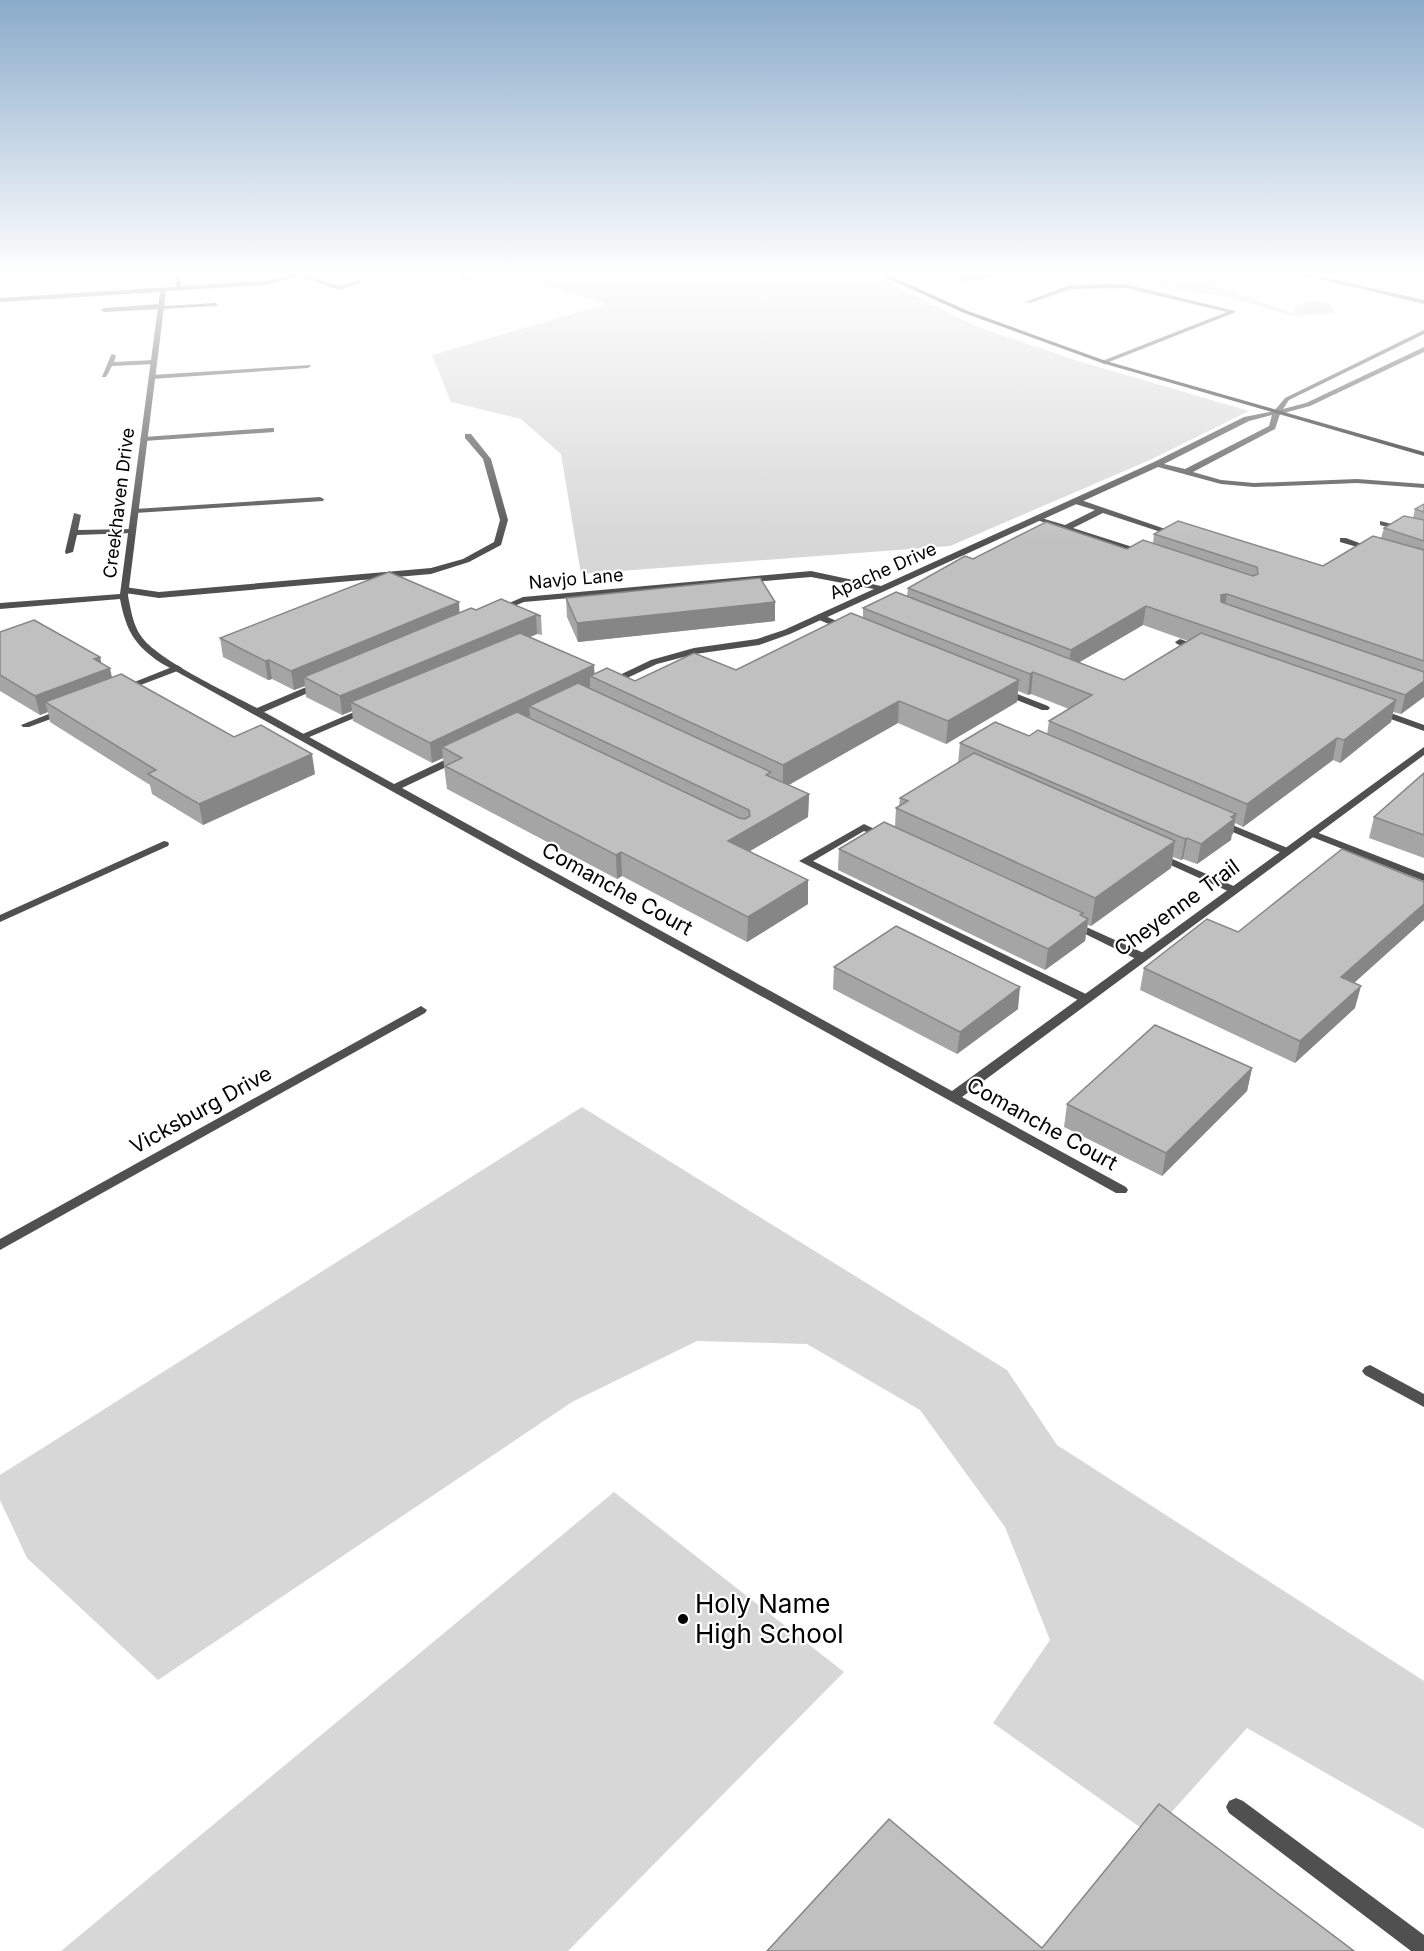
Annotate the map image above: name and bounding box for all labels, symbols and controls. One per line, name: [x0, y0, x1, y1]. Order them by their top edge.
street label: Creekhaven Drive: [99, 426, 138, 579]
street label: Apache Drive: [826, 538, 940, 603]
street label: Navjo Lane: [528, 564, 624, 593]
street label: Comanche Court: [537, 837, 697, 940]
street label: Cheyenne Trail: [1109, 854, 1244, 961]
street label: Vicksburg Drive: [126, 1060, 276, 1159]
street label: Comanche Court: [962, 1072, 1122, 1175]
place label: Holy Name High School: [695, 1588, 844, 1649]
marker: Holy Name High School: [676, 1612, 690, 1626]

